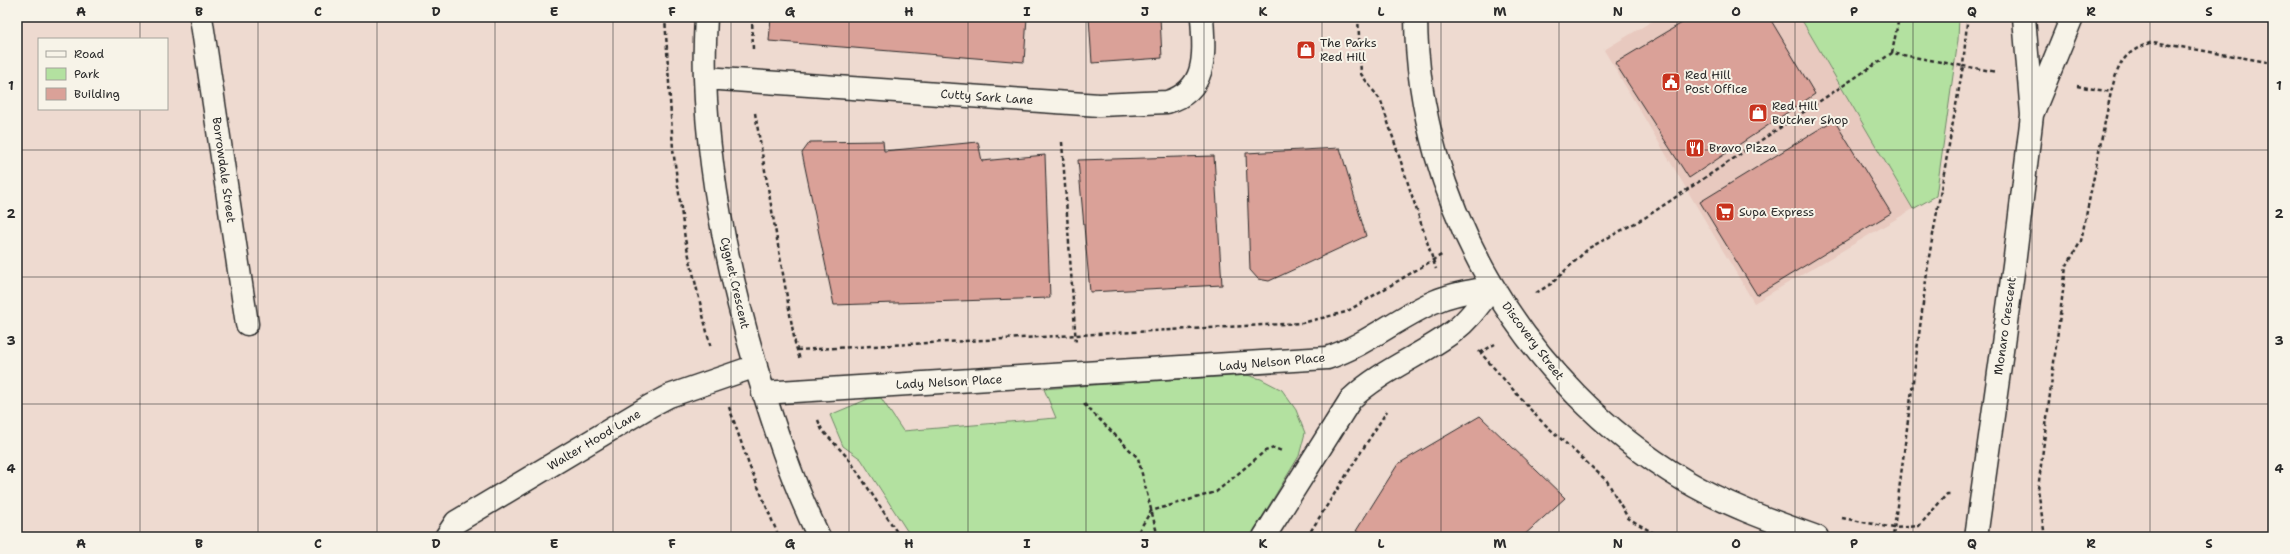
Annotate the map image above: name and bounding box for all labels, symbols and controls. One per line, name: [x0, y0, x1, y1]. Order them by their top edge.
text: A: [76, 3, 86, 20]
text: B: [195, 3, 203, 20]
text: C: [314, 3, 322, 20]
text: D: [431, 3, 441, 20]
text: E: [550, 3, 559, 20]
text: F: [668, 3, 676, 20]
text: G: [785, 3, 796, 20]
text: H: [904, 3, 914, 20]
text: I: [1023, 3, 1031, 20]
text: J: [1141, 3, 1149, 20]
text: K: [1259, 3, 1268, 20]
text: L: [1377, 3, 1385, 20]
text: M: [1493, 3, 1507, 20]
text: N: [1613, 3, 1623, 20]
text: O: [1731, 3, 1741, 20]
text: P: [1850, 3, 1858, 20]
text: Q: [1967, 3, 1977, 20]
text: R: [2086, 3, 2096, 20]
text: S: [2205, 3, 2213, 20]
place label: The Parks Red Hill: [1320, 35, 1377, 65]
legend: [38, 38, 168, 110]
shop icon: The Parks Red Hill: [1295, 39, 1317, 61]
text: Road: [74, 46, 105, 62]
text: Park: [74, 66, 100, 82]
place label: Red Hill Post Office: [1685, 67, 1748, 97]
public building icon: Red Hill Post Office: [1660, 71, 1682, 93]
text: 1: [8, 77, 14, 94]
text: 1: [2276, 77, 2282, 94]
text: Building: [74, 86, 120, 102]
street label: Cutty Sark Lane: [940, 86, 1034, 108]
place label: Red Hill Butcher Shop: [1772, 98, 1848, 128]
shop icon: Red Hill Butcher Shop: [1747, 102, 1769, 124]
street label: Borrowdale Street: [209, 116, 239, 224]
restaurant icon: Bravo Pizza: [1684, 137, 1706, 159]
place label: Bravo Pizza: [1709, 140, 1777, 156]
supermarket icon: Supa Express: [1714, 201, 1736, 223]
place label: Supa Express: [1739, 204, 1814, 220]
text: 2: [6, 205, 16, 222]
text: 2: [2274, 205, 2284, 222]
street label: Cygnet Crescent: [717, 236, 753, 330]
street label: Monaro Crescent: [1990, 276, 2020, 376]
street label: Discovery Street: [1498, 299, 1568, 383]
text: 3: [6, 332, 16, 349]
text: 3: [2274, 332, 2284, 349]
street label: Lady Nelson Place: [1218, 349, 1326, 375]
street label: Lady Nelson Place: [895, 371, 1003, 393]
street label: Walter Hood Lane: [544, 406, 644, 474]
text: 4: [6, 460, 16, 477]
text: 4: [2274, 460, 2284, 477]
text: A: [76, 535, 86, 552]
text: B: [195, 535, 203, 552]
text: C: [314, 535, 322, 552]
text: D: [431, 535, 441, 552]
text: E: [550, 535, 559, 552]
text: F: [668, 535, 676, 552]
text: G: [785, 535, 796, 552]
text: H: [904, 535, 914, 552]
text: I: [1023, 535, 1031, 552]
text: J: [1141, 535, 1149, 552]
text: K: [1259, 535, 1268, 552]
text: L: [1377, 535, 1385, 552]
text: M: [1493, 535, 1507, 552]
text: N: [1613, 535, 1623, 552]
text: O: [1731, 535, 1741, 552]
text: P: [1850, 535, 1858, 552]
text: Q: [1967, 535, 1977, 552]
text: R: [2086, 535, 2096, 552]
text: S: [2205, 535, 2213, 552]

